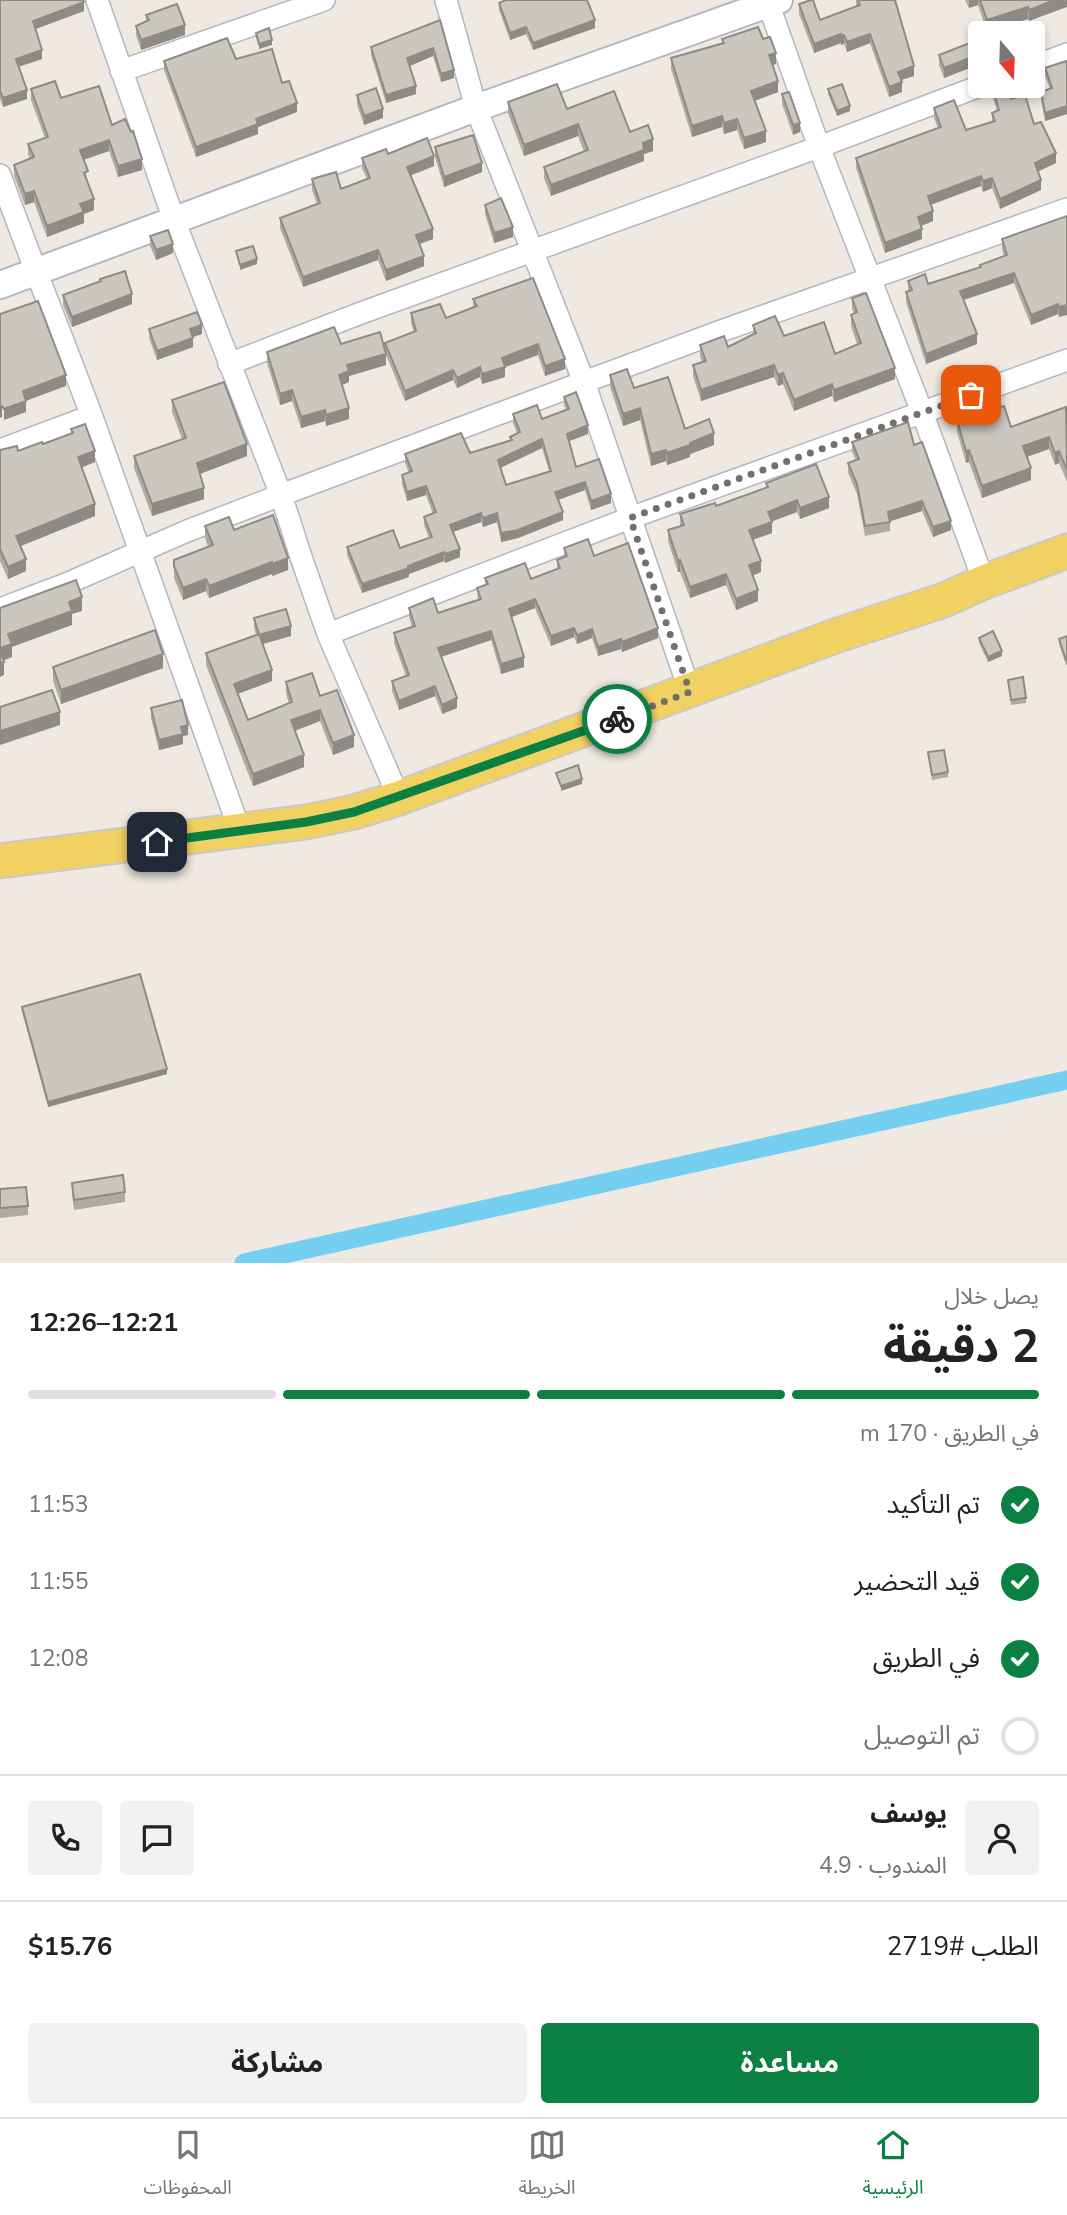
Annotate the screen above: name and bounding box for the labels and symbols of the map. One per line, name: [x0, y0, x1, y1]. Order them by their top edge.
north arrow: [968, 21, 1045, 98]
pin: [941, 365, 1001, 425]
courier: [582, 684, 652, 754]
pin: [127, 812, 187, 872]

